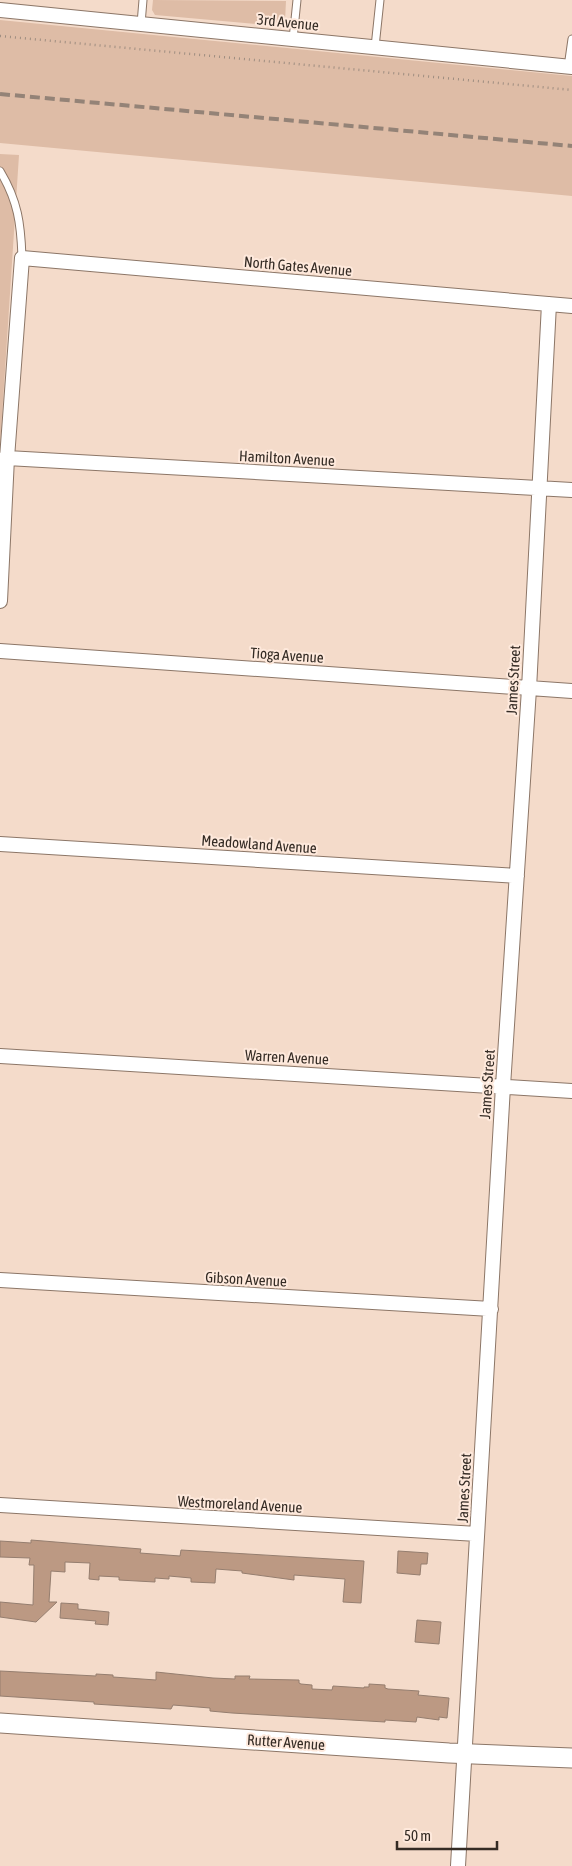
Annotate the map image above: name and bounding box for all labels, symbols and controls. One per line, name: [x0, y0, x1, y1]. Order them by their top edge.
street label: 3rd Avenue: [256, 10, 320, 34]
street label: North Gates Avenue: [243, 253, 353, 279]
street label: Hamilton Avenue: [239, 447, 336, 469]
street label: Tioga Avenue: [250, 644, 324, 666]
street label: James Street: [503, 645, 523, 715]
street label: Meadowland Avenue: [201, 831, 317, 857]
street label: Warren Avenue: [245, 1046, 330, 1068]
street label: James Street: [476, 1049, 498, 1119]
street label: Gibson Avenue: [205, 1268, 287, 1290]
street label: James Street: [454, 1453, 474, 1523]
street label: Westmoreland Avenue: [177, 1492, 303, 1516]
street label: Rutter Avenue: [246, 1731, 326, 1753]
scale bar: [397, 1818, 497, 1850]
text: 50 m: [404, 1827, 431, 1844]

